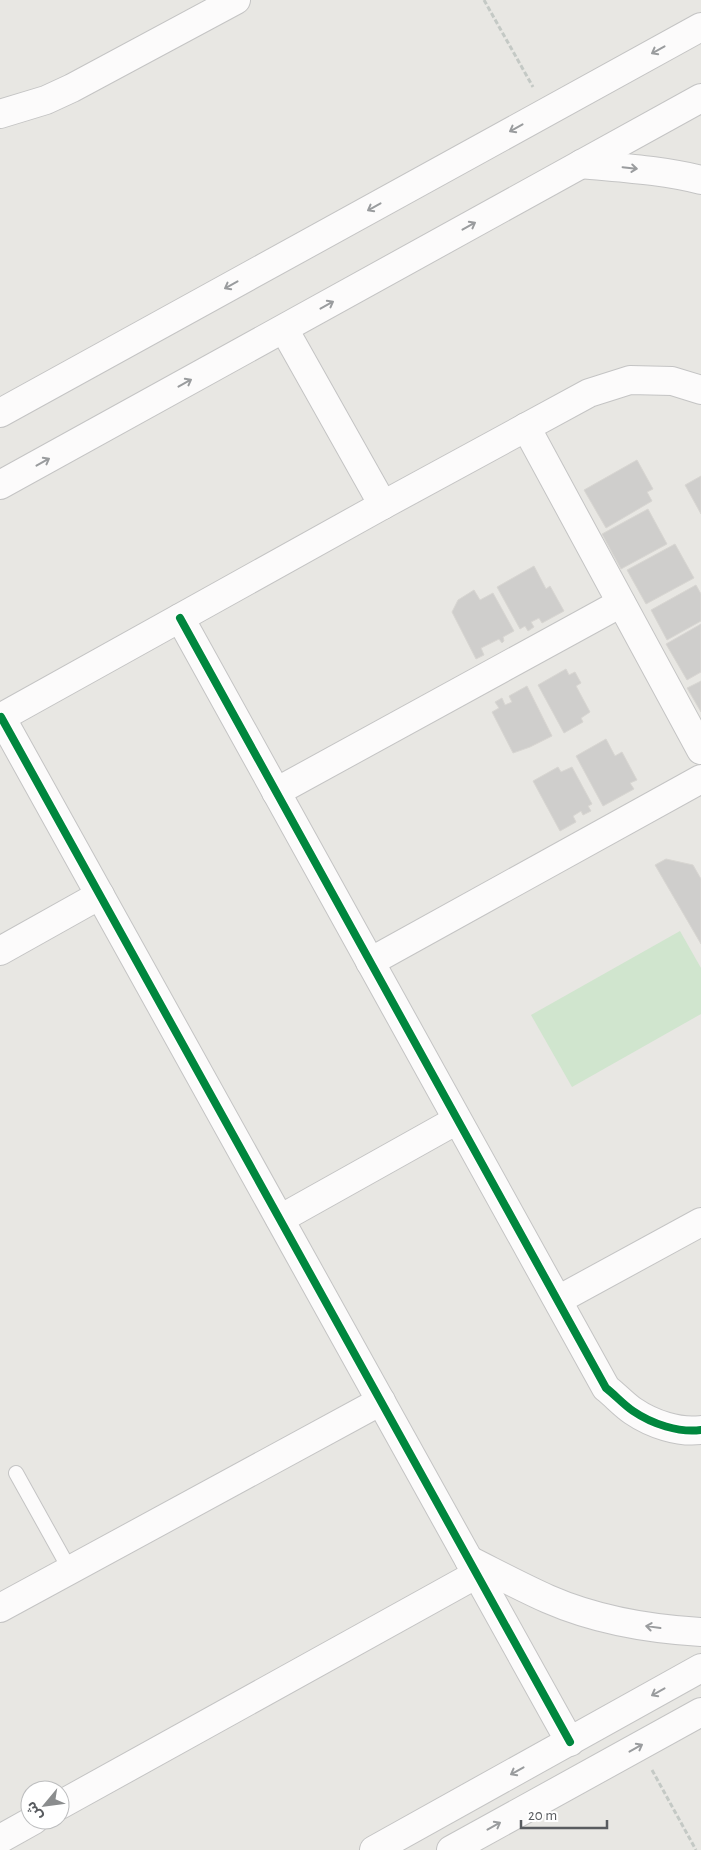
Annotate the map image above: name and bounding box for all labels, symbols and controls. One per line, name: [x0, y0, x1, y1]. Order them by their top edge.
one-way arrow: [651, 45, 666, 55]
one-way arrow: [508, 123, 523, 133]
one-way arrow: [621, 163, 637, 173]
one-way arrow: [366, 202, 381, 212]
one-way arrow: [462, 221, 477, 231]
one-way arrow: [225, 281, 239, 291]
one-way arrow: [319, 299, 334, 309]
one-way arrow: [177, 378, 192, 387]
one-way arrow: [35, 457, 50, 467]
one-way arrow: [645, 1622, 661, 1632]
one-way arrow: [651, 1687, 666, 1697]
one-way arrow: [628, 1743, 643, 1752]
one-way arrow: [509, 1766, 524, 1776]
north arrow: [20, 1780, 70, 1830]
scale bar: [521, 1798, 607, 1830]
text: ش: [24, 1799, 45, 1823]
text: 20 m: [528, 1808, 557, 1823]
one-way arrow: [486, 1821, 500, 1831]

